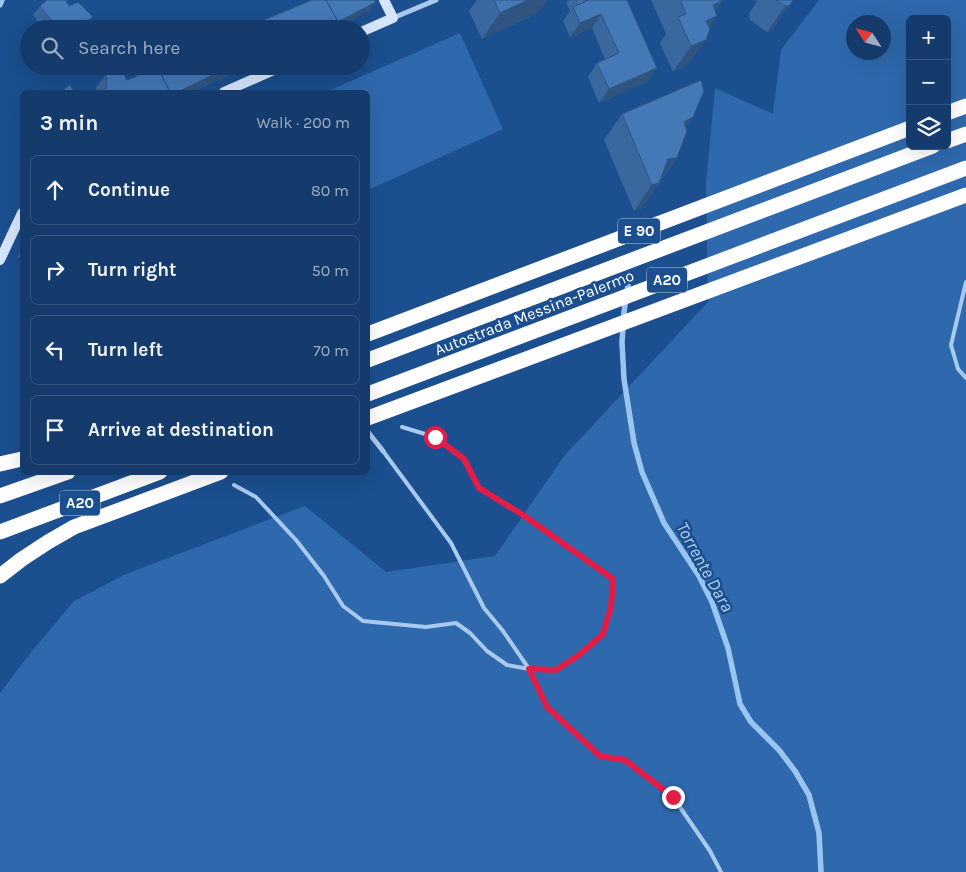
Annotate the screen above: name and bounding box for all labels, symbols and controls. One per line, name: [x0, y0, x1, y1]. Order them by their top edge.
north arrow: [846, 15, 891, 60]
map controls: [906, 15, 951, 150]
button: +: [906, 15, 951, 60]
search box: [20, 20, 370, 75]
icon: search: [38, 34, 66, 62]
text: Search here: [78, 37, 180, 59]
button: −: [906, 60, 951, 105]
button: layers: [906, 105, 951, 150]
text: 3 min: [40, 111, 98, 135]
text: Walk · 200 m: [256, 113, 350, 132]
icon: ahead: [41, 176, 69, 204]
text: Continue: [88, 179, 170, 201]
text: 80 m: [311, 181, 349, 200]
road number: E 90: [618, 218, 660, 244]
icon: right: [41, 256, 69, 284]
text: Turn right: [88, 259, 177, 281]
text: 50 m: [312, 261, 349, 280]
street label: Autostrada Messina-Palermo: [432, 266, 637, 359]
road number: A20: [647, 268, 687, 292]
icon: left: [41, 336, 69, 364]
text: Turn left: [88, 339, 163, 361]
text: 70 m: [313, 341, 349, 360]
icon: arrive: [41, 416, 69, 444]
text: Arrive at destination: [88, 419, 274, 441]
route start: [424, 426, 447, 449]
road number: A20: [60, 490, 100, 516]
water label: Torrente Dara: [671, 518, 739, 616]
route end: [662, 786, 685, 809]

